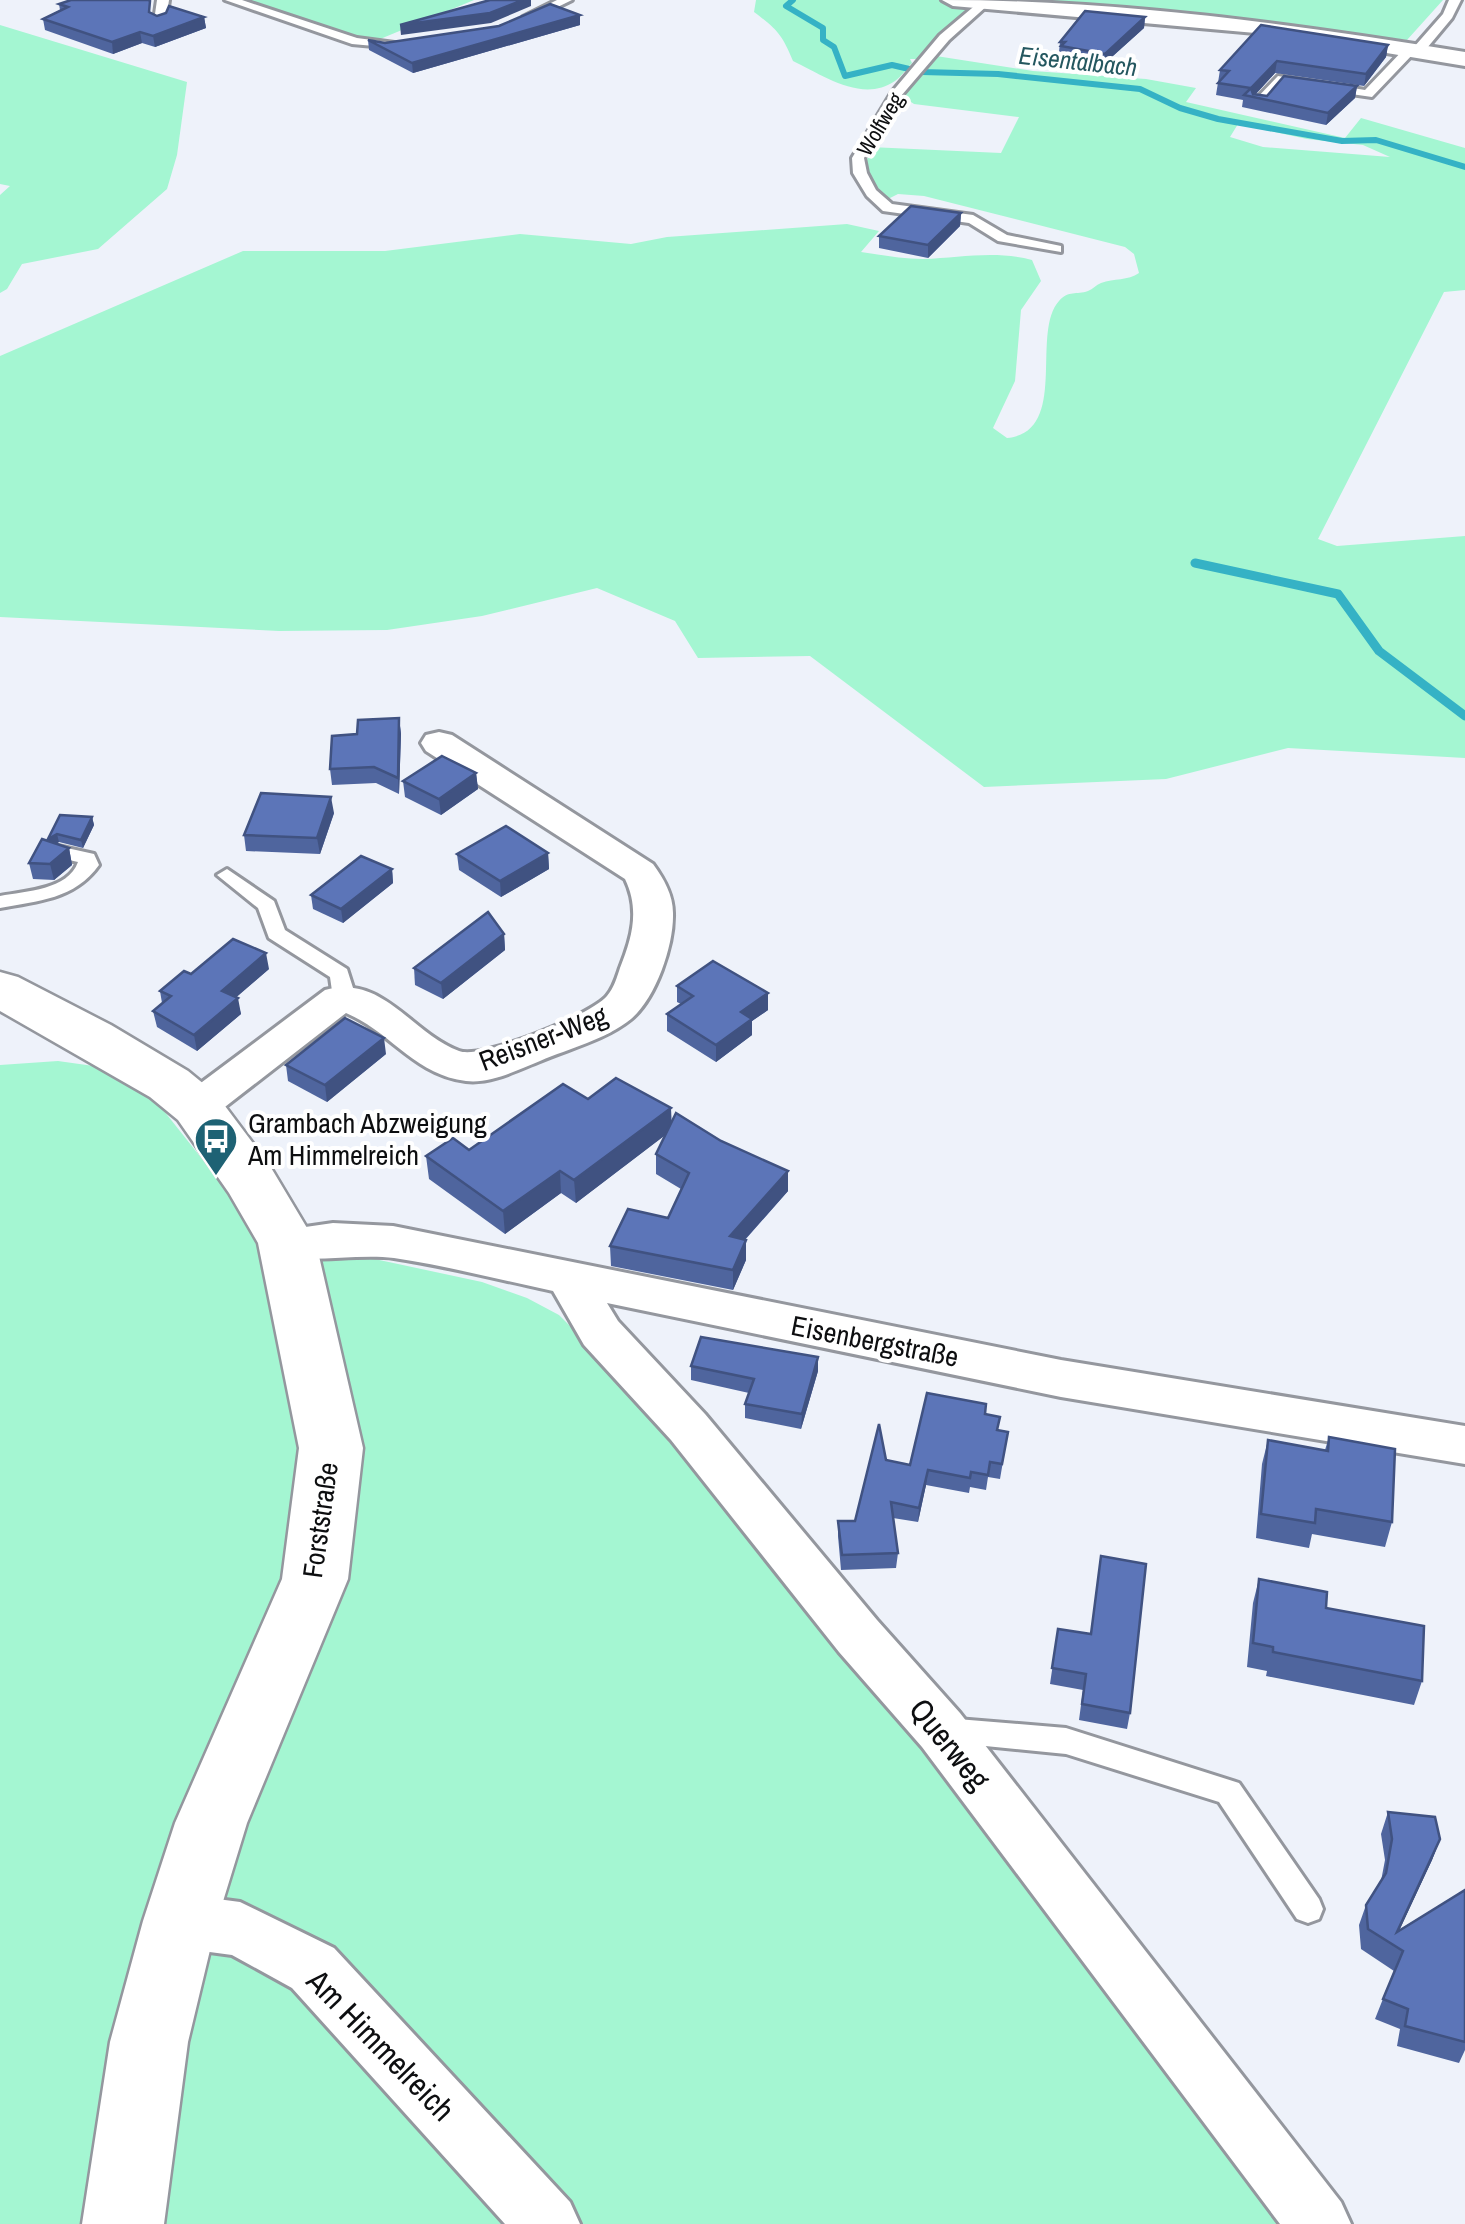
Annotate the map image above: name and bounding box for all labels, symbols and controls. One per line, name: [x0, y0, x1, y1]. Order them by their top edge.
water label: Eisentalbach: [1017, 38, 1139, 84]
street label: Wolfweg: [849, 87, 911, 161]
street label: Reisner-Weg: [473, 996, 613, 1080]
place label: Grambach Abzweigung Am Himmelreich: [247, 1104, 487, 1174]
bus stop icon: Grambach Abzweigung Am Himmelreich: [193, 1116, 239, 1177]
street label: Eisenbergstraße: [788, 1306, 962, 1376]
street label: Forststraße: [293, 1460, 347, 1580]
street label: Querweg: [900, 1689, 1000, 1799]
street label: Am Himmelreich: [297, 1959, 464, 2130]

